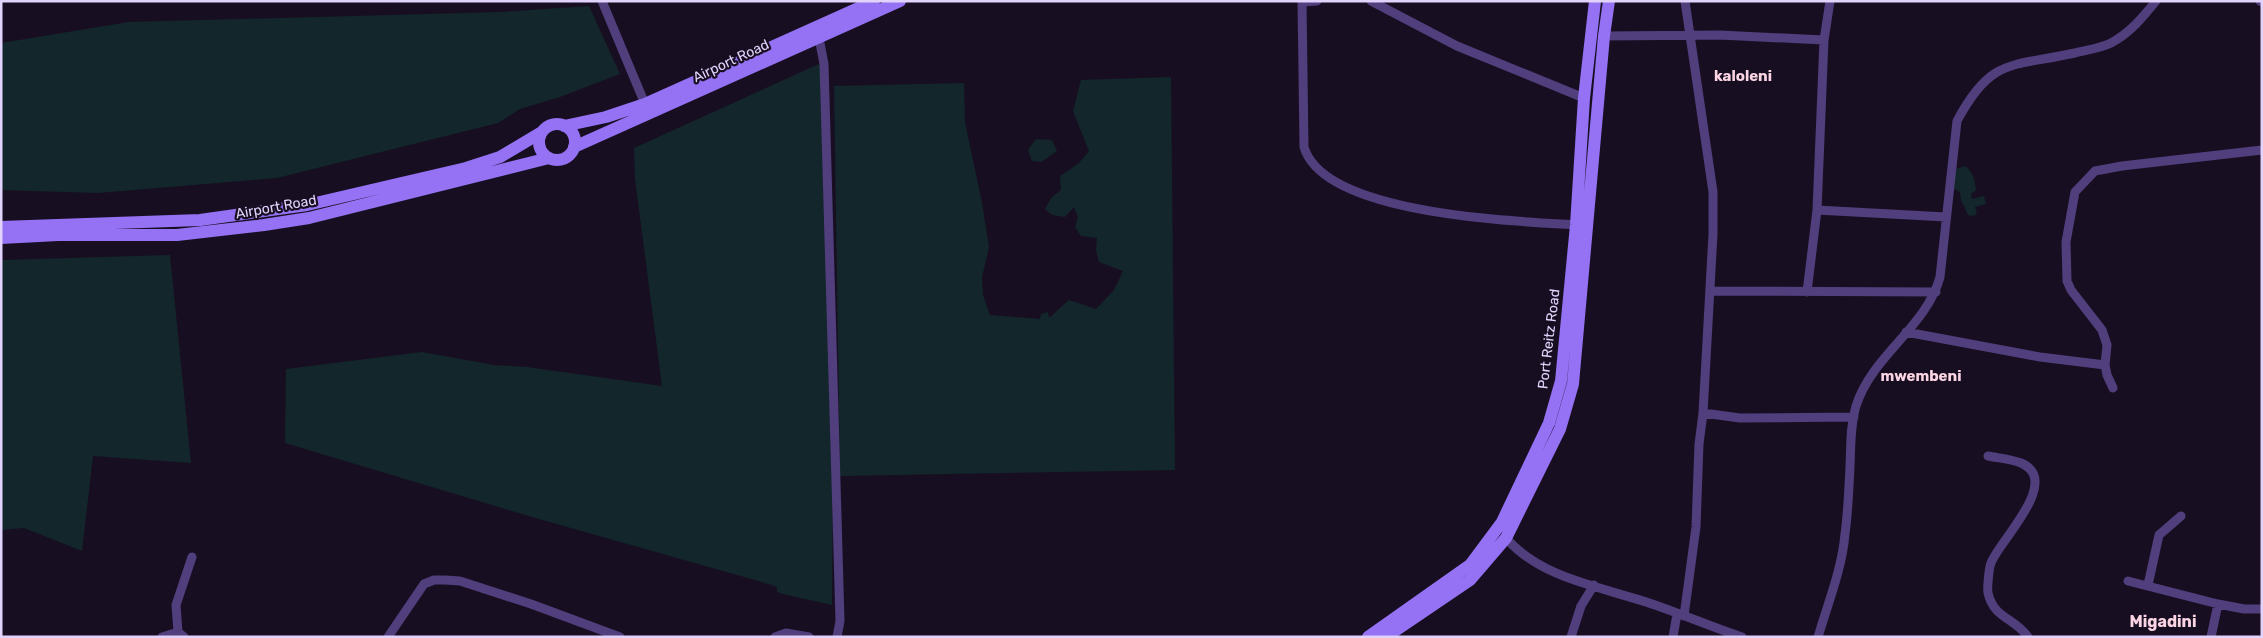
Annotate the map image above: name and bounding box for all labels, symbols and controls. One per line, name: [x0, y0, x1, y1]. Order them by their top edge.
street label: Airport Road: [690, 36, 772, 86]
district label: kaloleni: [1714, 67, 1772, 85]
street label: Airport Road: [234, 192, 318, 222]
street label: Port Reitz Road: [1534, 288, 1564, 390]
district label: mwembeni: [1881, 367, 1961, 385]
district label: Migadini: [2130, 612, 2196, 631]

